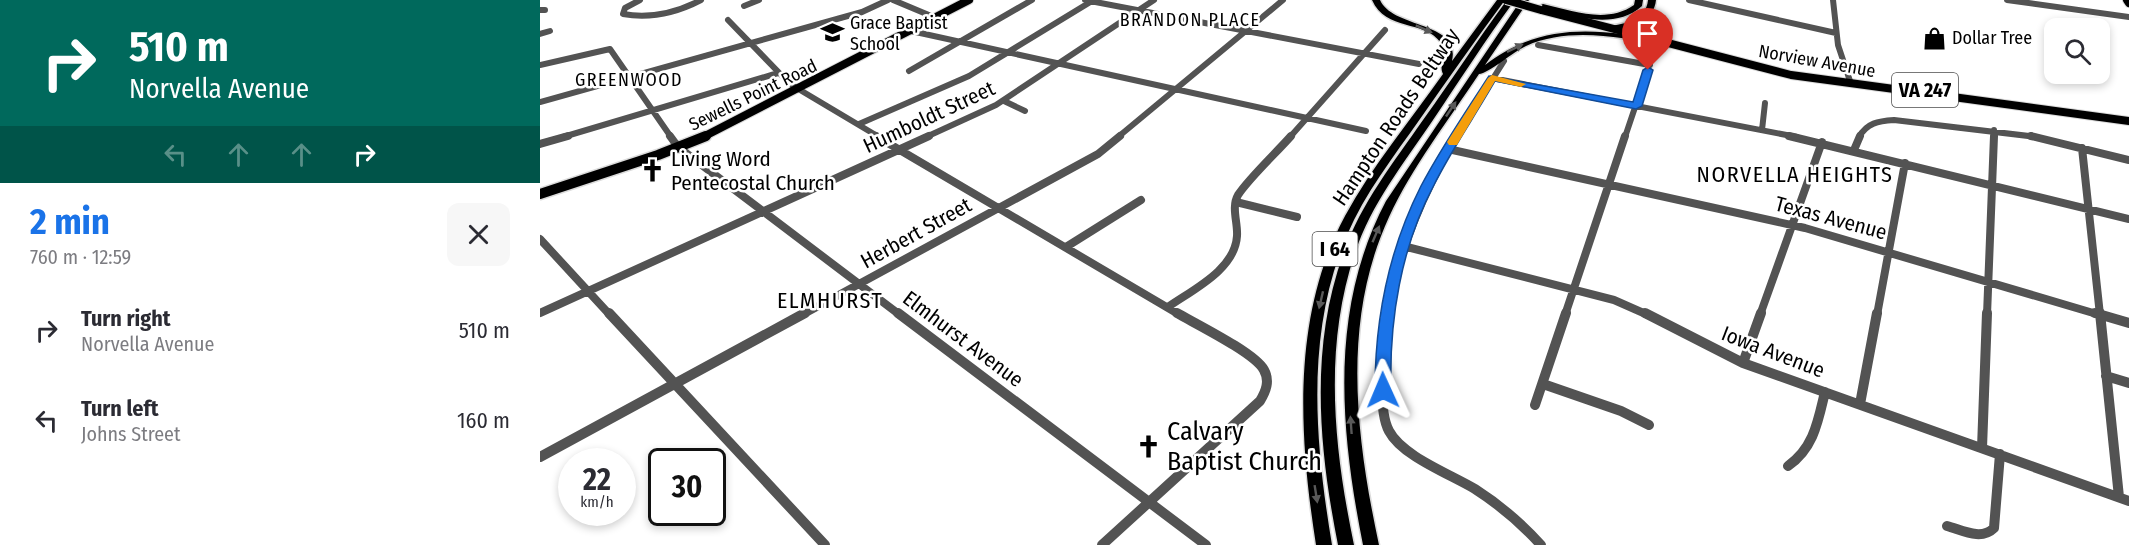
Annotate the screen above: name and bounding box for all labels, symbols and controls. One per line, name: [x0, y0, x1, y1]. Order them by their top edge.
pin: [1622, 8, 1673, 70]
district label: BRANDON PLACE: [1120, 9, 1260, 31]
place label: Grace Baptist School: [850, 12, 948, 55]
icon: arrive: [1631, 17, 1664, 50]
map controls: [2044, 18, 2110, 84]
button: search: [2044, 18, 2110, 84]
school or university icon: Grace Baptist School: [819, 20, 845, 46]
text: 510 m: [129, 22, 229, 72]
street label: Hampton Roads Beltway: [1327, 23, 1465, 211]
icon: right: [30, 24, 108, 102]
one-way arrow: [1415, 24, 1433, 34]
shop icon: Dollar Tree: [1921, 25, 1947, 51]
place label: Dollar Tree: [1952, 27, 2032, 49]
street label: Norview Avenue: [1757, 40, 1877, 82]
one-way arrow: [1507, 43, 1524, 53]
street label: Sewells Point Road: [685, 54, 821, 136]
district label: GREENWOOD: [575, 69, 683, 91]
text: Norvella Avenue: [129, 73, 309, 105]
road number: VA 247: [1892, 73, 1958, 107]
street label: Humboldt Street: [859, 75, 999, 159]
one-way arrow: [1445, 101, 1456, 117]
icon: left: [159, 138, 192, 171]
icon: ahead: [222, 138, 255, 171]
icon: ahead: [285, 138, 318, 171]
icon: right: [348, 138, 381, 171]
place label: Living Word Pentecostal Church: [671, 146, 835, 196]
church icon: Living Word Pentecostal Church: [640, 158, 666, 184]
district label: NORVELLA HEIGHTS: [1697, 161, 1893, 188]
street label: Texas Avenue: [1772, 191, 1890, 245]
street label: Herbert Street: [856, 192, 976, 274]
text: 2 min: [30, 200, 110, 244]
button: close: [447, 203, 510, 266]
one-way arrow: [1372, 225, 1381, 243]
road number: I 64: [1312, 232, 1358, 266]
text: 760 m · 12:59: [30, 245, 131, 269]
street label: Elmhurst Avenue: [898, 285, 1028, 393]
district label: ELMHURST: [777, 287, 883, 314]
one-way arrow: [1315, 291, 1325, 309]
text: Turn right: [81, 305, 170, 332]
icon: right: [30, 314, 63, 347]
text: 510 m: [459, 317, 510, 344]
street label: Iowa Avenue: [1718, 320, 1828, 384]
text: Norvella Avenue: [81, 332, 214, 356]
position arrow: [1351, 358, 1415, 422]
text: Turn left: [81, 395, 159, 422]
icon: left: [30, 404, 63, 437]
text: 160 m: [457, 407, 510, 434]
place label: Calvary Baptist Church: [1167, 416, 1322, 477]
one-way arrow: [1346, 416, 1356, 435]
text: Johns Street: [81, 422, 180, 446]
church icon: Calvary Baptist Church: [1136, 433, 1162, 459]
speed limit sign: 30: [648, 448, 726, 526]
text: 22: [583, 462, 611, 498]
one-way arrow: [1311, 484, 1320, 503]
text: km/h: [580, 493, 614, 511]

